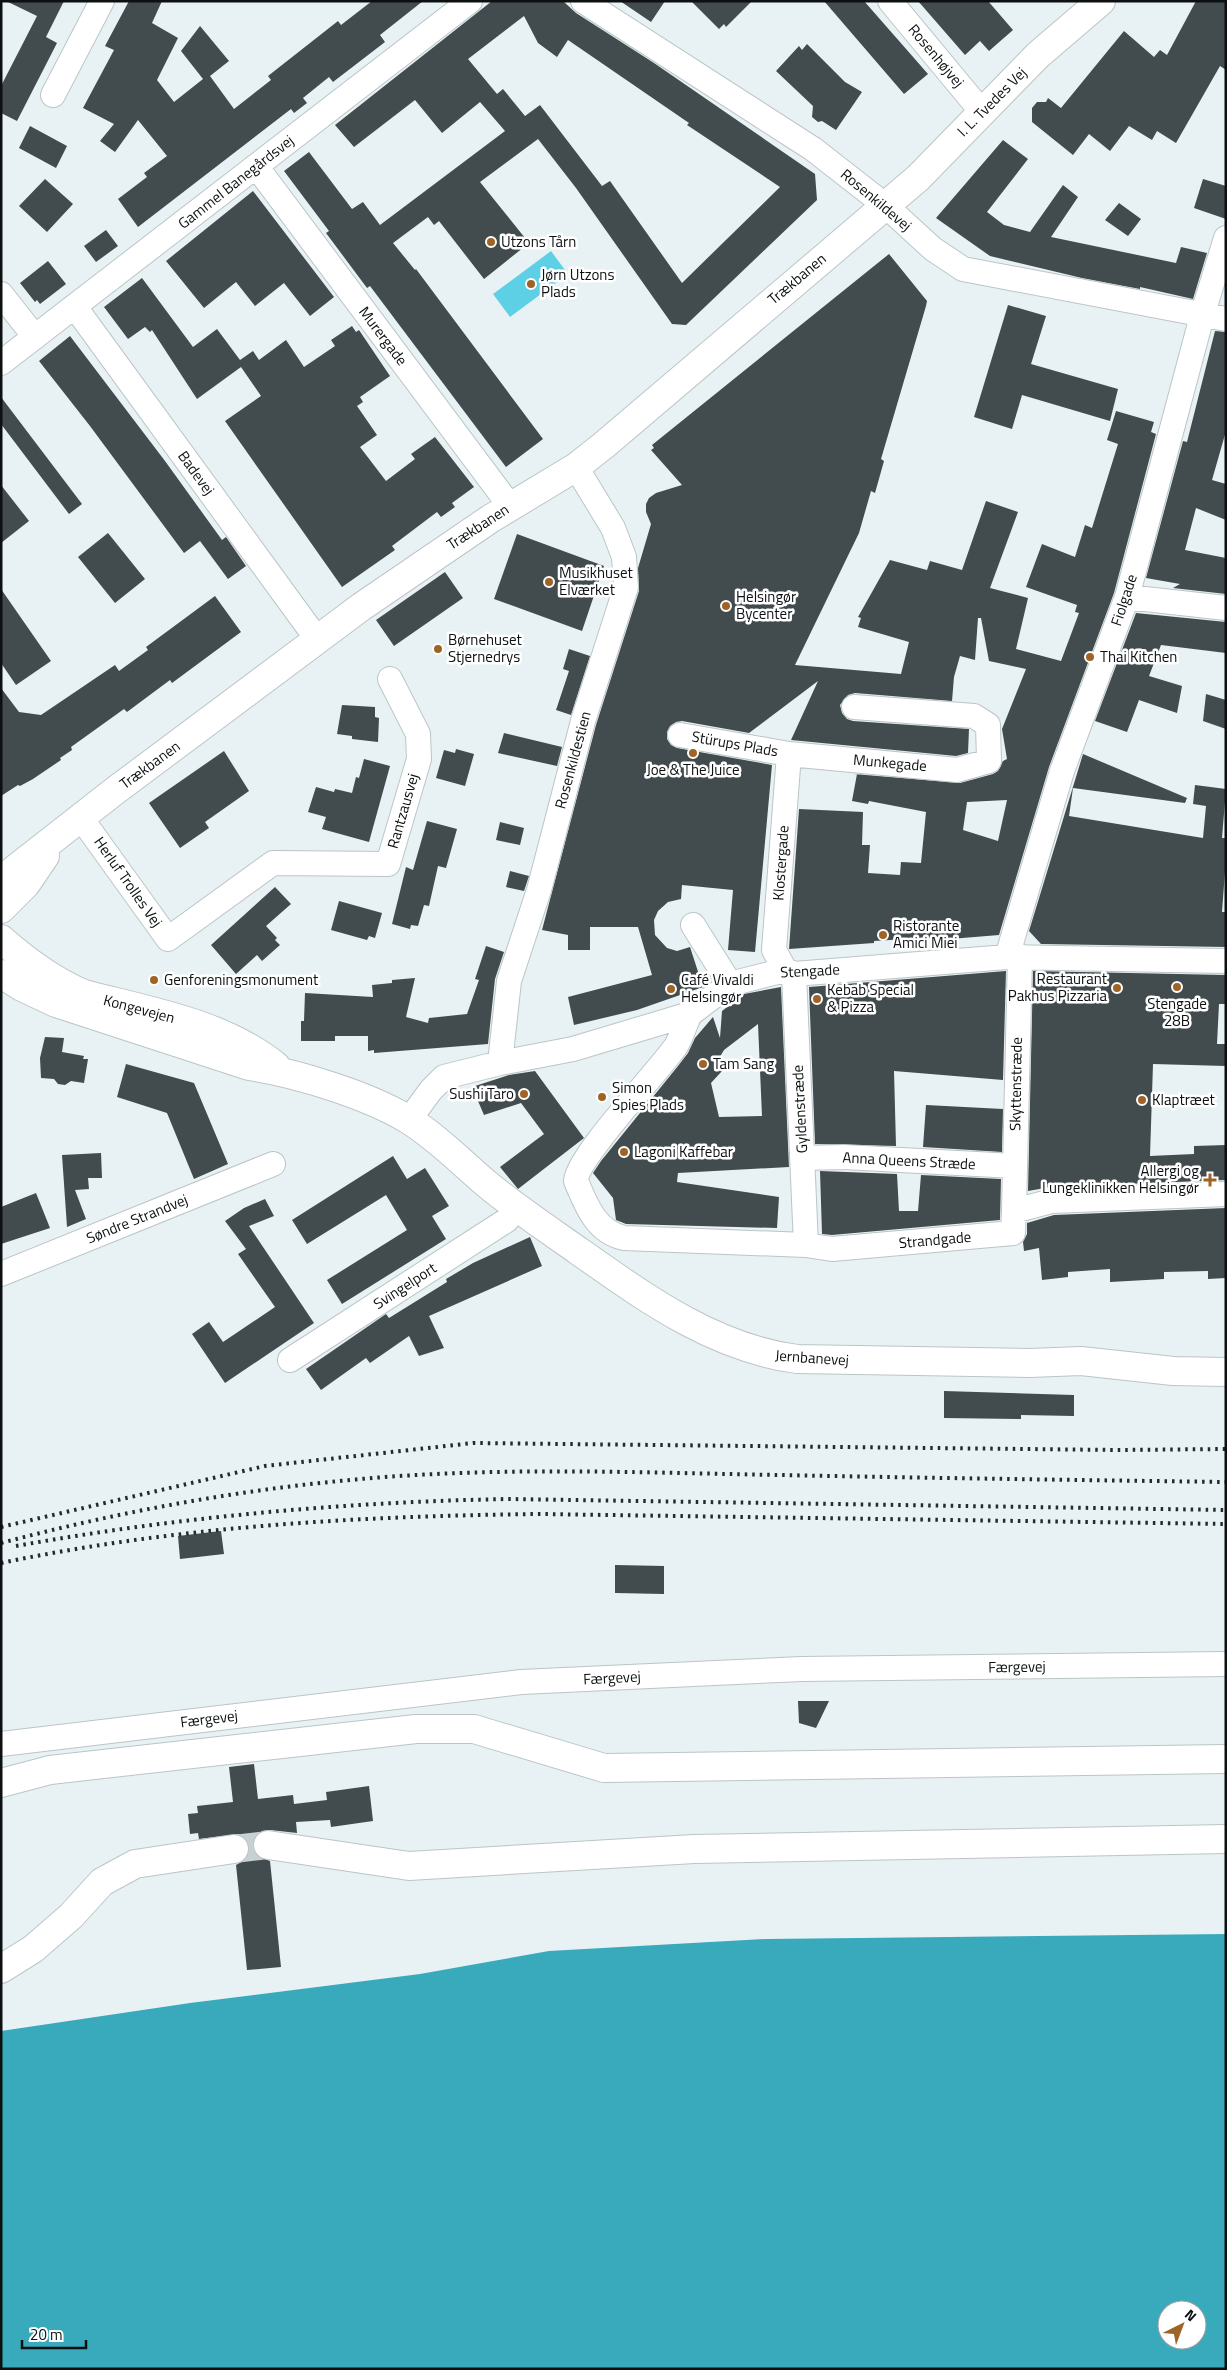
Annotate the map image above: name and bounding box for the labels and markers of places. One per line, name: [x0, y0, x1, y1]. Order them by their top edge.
place label: Utzons Tårn: [501, 230, 576, 253]
marker: Utzons Tårn: [485, 236, 497, 248]
place label: Jørn Utzons Plads: [541, 263, 614, 303]
marker: Jørn Utzons Plads: [525, 278, 537, 290]
place label: Musikhuset Elværket: [559, 561, 634, 601]
marker: Musikhuset Elværket: [543, 576, 555, 588]
place label: Helsingør Bycenter: [736, 585, 796, 625]
marker: Helsingør Bycenter: [720, 600, 732, 612]
place label: Børnehuset Stjernedrys: [448, 628, 523, 668]
marker: Børnehuset Stjernedrys: [432, 643, 444, 655]
place label: Thai Kitchen: [1100, 645, 1177, 668]
marker: Thai Kitchen: [1084, 651, 1096, 663]
marker: Joe & The Juice: [687, 747, 699, 759]
place label: Joe & The Juice: [646, 758, 740, 781]
place label: Ristorante Amici Miei: [893, 914, 959, 954]
marker: Ristorante Amici Miei: [877, 929, 889, 941]
place label: Restaurant Pakhus Pizzaria: [1008, 967, 1108, 1007]
place label: Genforeningsmonument: [164, 968, 319, 991]
place label: Café Vivaldi Helsingør: [681, 968, 754, 1008]
marker: Genforeningsmonument: [148, 974, 160, 986]
place label: Kebab Special & Pizza: [827, 978, 914, 1018]
marker: Stengade 28B: [1171, 981, 1183, 993]
marker: Restaurant Pakhus Pizzaria: [1111, 982, 1123, 994]
marker: Café Vivaldi Helsingør: [665, 983, 677, 995]
place label: Stengade 28B: [1147, 992, 1207, 1032]
marker: Kebab Special & Pizza: [811, 993, 823, 1005]
place label: Tam Sang: [713, 1052, 775, 1075]
marker: Tam Sang: [697, 1058, 709, 1070]
place label: Simon Spies Plads: [612, 1076, 684, 1116]
place label: Sushi Taro: [449, 1082, 514, 1105]
marker: Sushi Taro: [518, 1088, 530, 1100]
place label: Klaptræet: [1152, 1088, 1215, 1111]
marker: Simon Spies Plads: [596, 1091, 608, 1103]
marker: Klaptræet: [1136, 1094, 1148, 1106]
place label: Lagoni Kaffebar: [634, 1140, 733, 1163]
marker: Lagoni Kaffebar: [618, 1146, 630, 1158]
place label: Allergi og Lungeklinikken Helsingør: [1042, 1159, 1199, 1199]
marker: Allergi og Lungeklinikken Helsingør: [1203, 1173, 1217, 1187]

